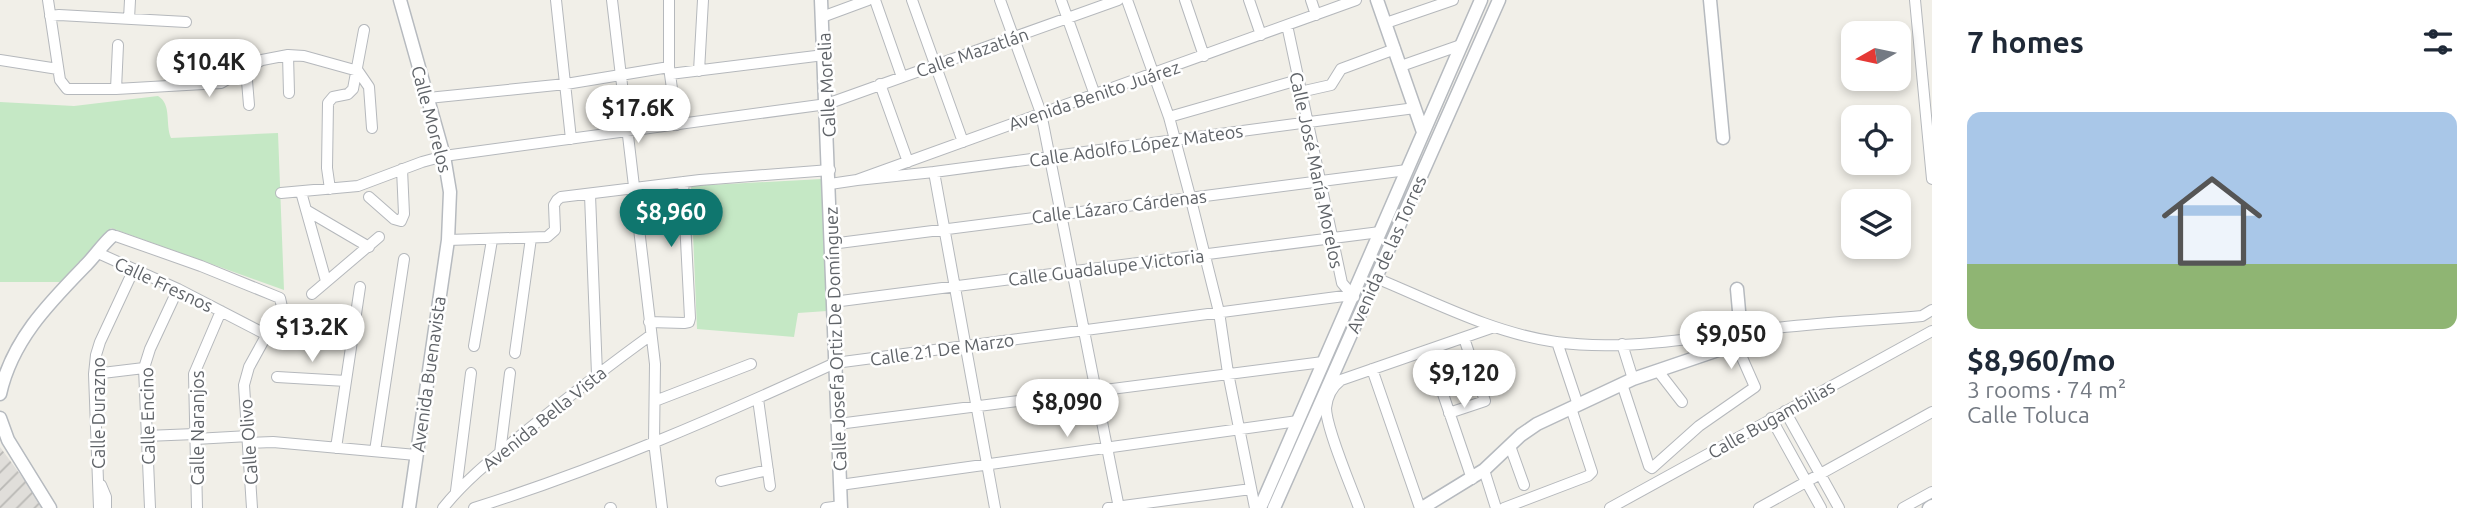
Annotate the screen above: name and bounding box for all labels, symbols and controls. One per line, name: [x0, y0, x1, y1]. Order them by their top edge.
north arrow: [1841, 21, 1911, 91]
map controls: [1841, 21, 1911, 259]
street label: Calle Mazatlán: [913, 23, 1031, 81]
icon: filters: [2419, 23, 2457, 61]
text: 7 homes: [1967, 25, 2084, 59]
street label: Calle Morelia: [813, 32, 839, 138]
pin: $10.4K: [152, 40, 266, 99]
text: $10.4K: [173, 49, 245, 74]
street label: Avenida Benito Juárez: [1006, 56, 1182, 134]
street label: Calle Morelos: [408, 63, 456, 175]
street label: Calle José María Morelos: [1286, 70, 1348, 270]
pin: $17.6K: [581, 86, 695, 145]
text: $17.6K: [602, 95, 674, 120]
button: locate: [1841, 105, 1911, 175]
street label: Calle Adolfo López Mateos: [1028, 120, 1244, 170]
icon: home: [2149, 158, 2275, 284]
street label: Avenida de las Torres: [1342, 172, 1430, 336]
street label: Calle Lázaro Cárdenas: [1030, 185, 1208, 227]
button: layers: [1841, 189, 1911, 259]
pin: $8,960: [614, 190, 728, 249]
text: $8,960: [636, 199, 706, 224]
street label: Calle Josefa Ortiz De Domínguez: [820, 206, 850, 472]
street label: Calle Guadalupe Victoria: [1007, 245, 1205, 289]
street label: Calle Fresnos: [112, 253, 216, 316]
street label: Avenida Buenavista: [407, 295, 449, 453]
pin: $13.2K: [255, 304, 369, 364]
pin: $9,050: [1674, 312, 1788, 371]
text: $13.2K: [276, 314, 348, 339]
text: $9,050: [1696, 321, 1766, 346]
street label: Calle 21 De Marzo: [869, 329, 1015, 369]
text: $8,960/mo: [1967, 343, 2116, 377]
pin: $9,120: [1407, 350, 1521, 410]
street label: Calle Durazno: [88, 357, 108, 469]
text: $9,120: [1429, 360, 1499, 385]
street label: Avenida Bella Vista: [478, 362, 610, 474]
street label: Calle Encino: [136, 367, 158, 465]
street label: Calle Naranjos: [187, 370, 207, 485]
street label: Calle Bugambilias: [1704, 376, 1838, 462]
text: 3 rooms · 74 m²: [1967, 377, 2126, 402]
pin: $8,090: [1010, 380, 1124, 439]
text: $8,090: [1032, 389, 1102, 414]
street label: Calle Olivo: [235, 398, 261, 486]
text: Calle Toluca: [1967, 402, 2090, 427]

